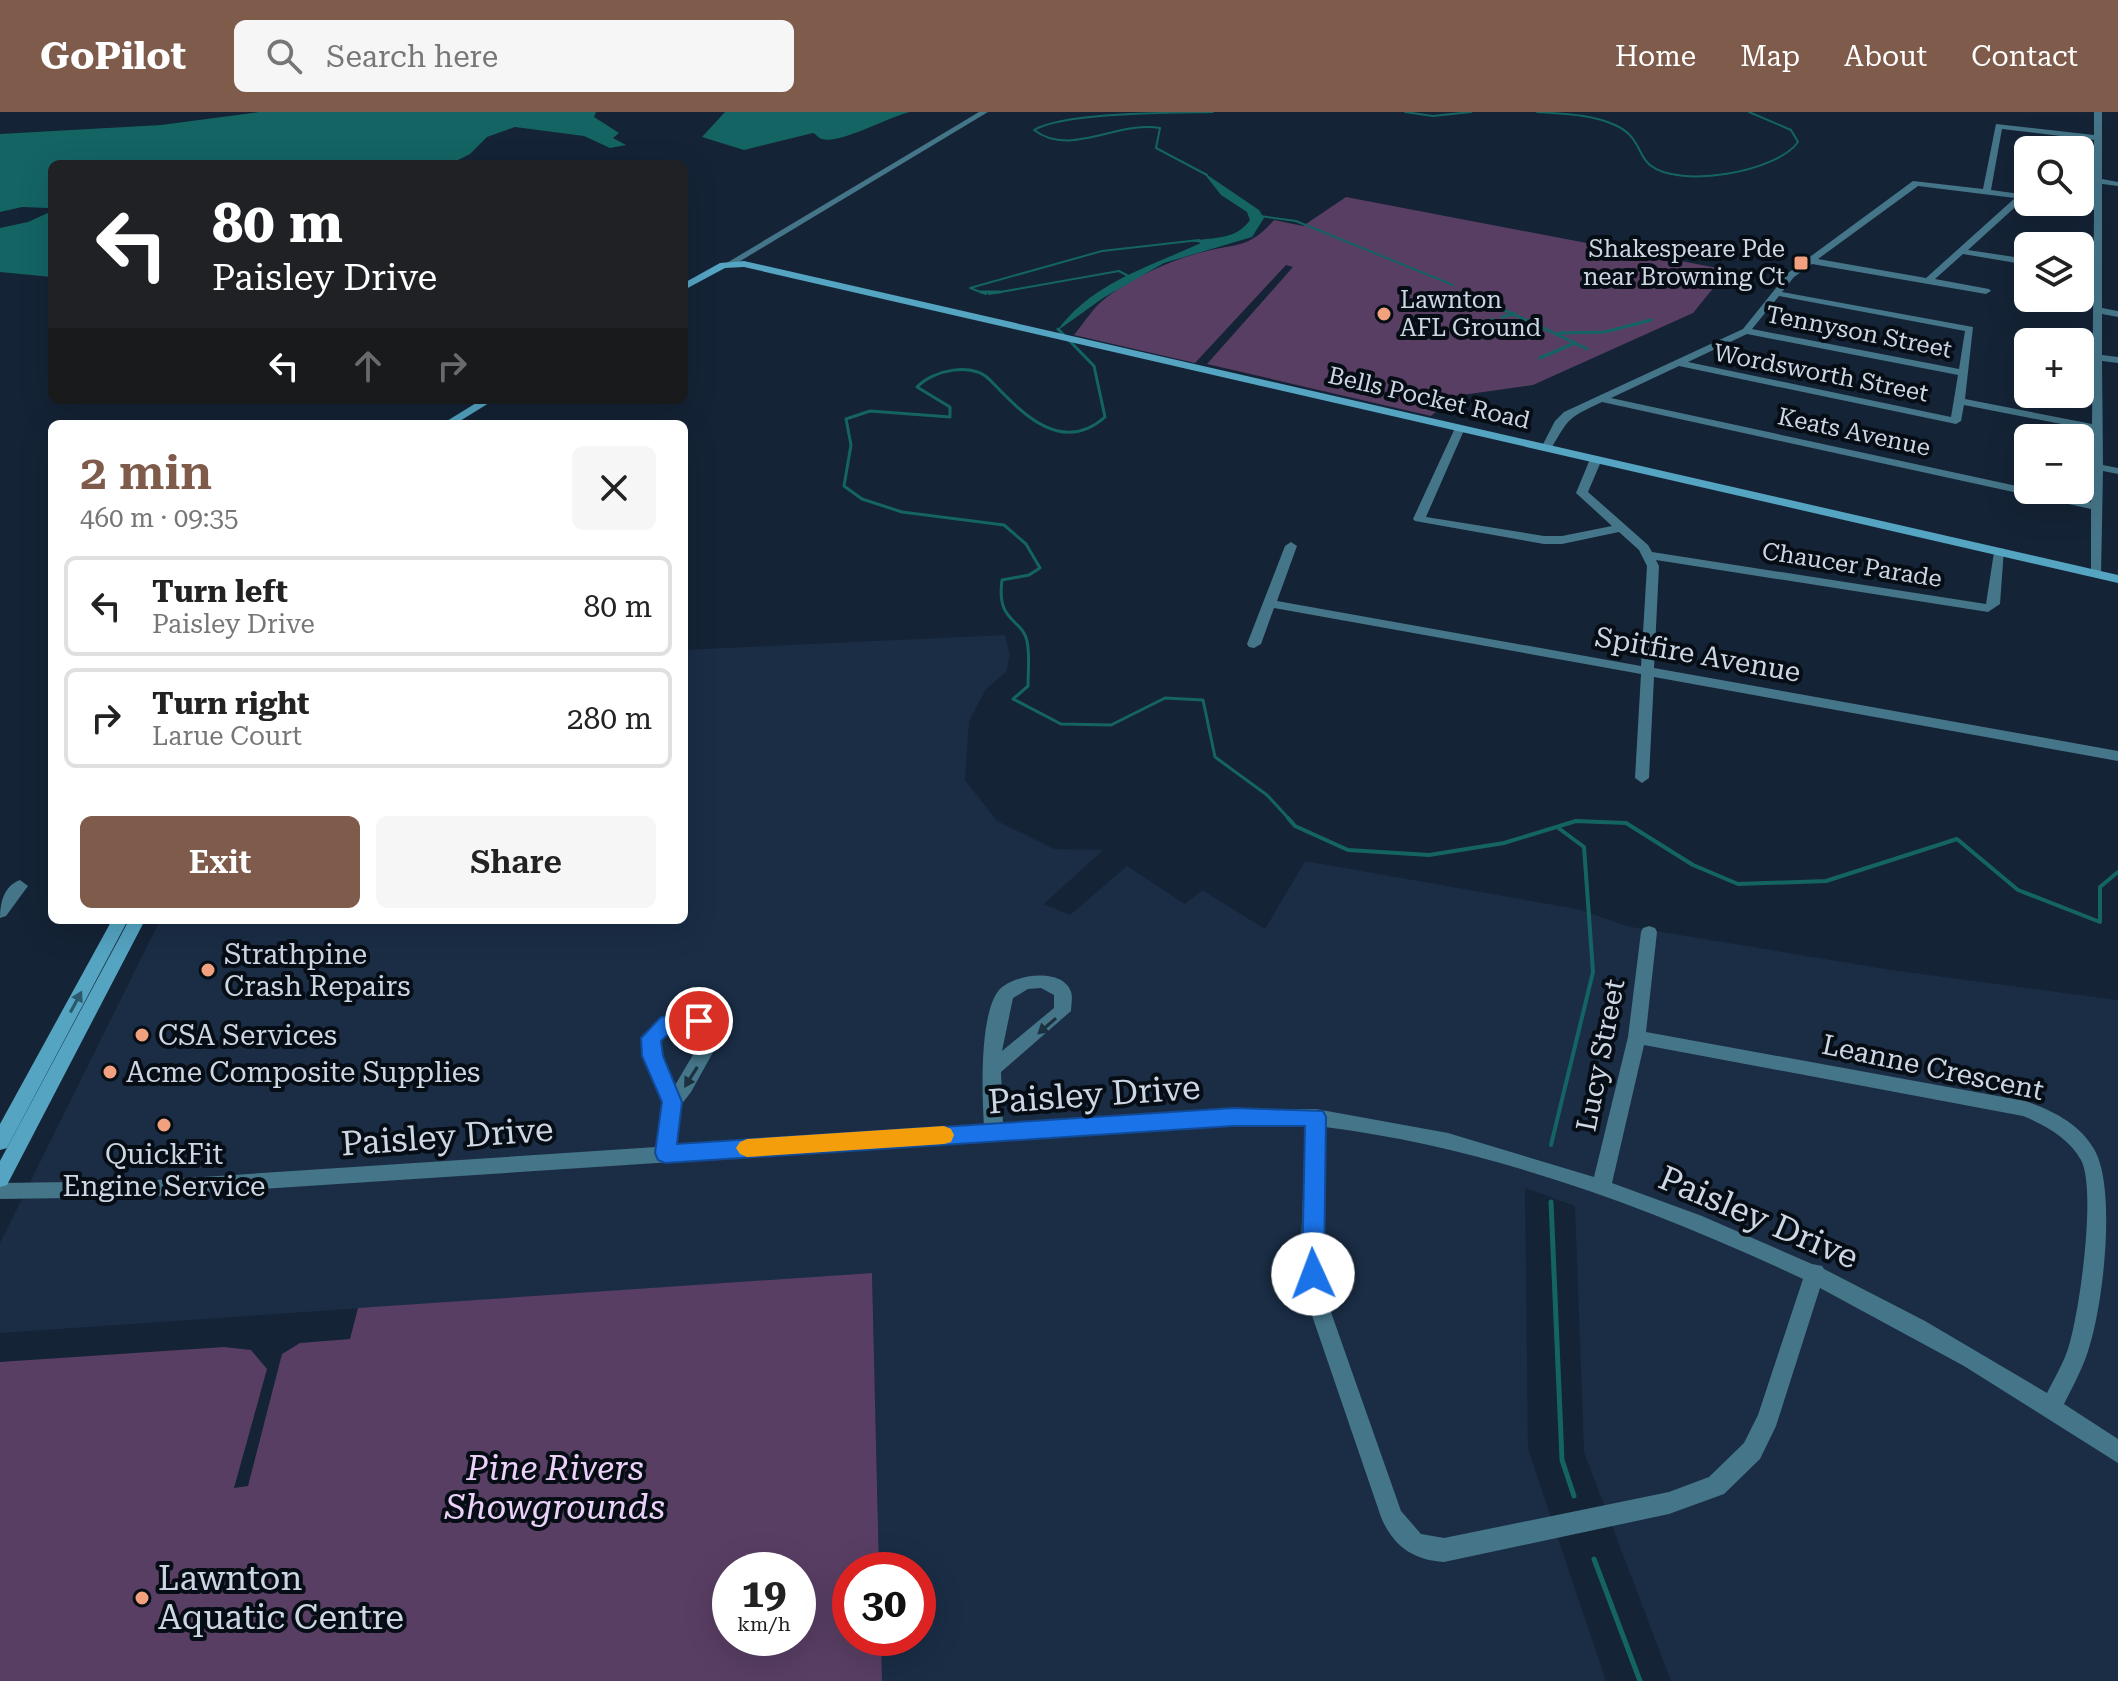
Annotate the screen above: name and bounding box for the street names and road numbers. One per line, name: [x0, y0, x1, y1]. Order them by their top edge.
street label: Tennyson Street: [1764, 300, 1954, 364]
street label: Wordsworth Street: [1711, 338, 1931, 408]
street label: Bells Pocket Road: [1325, 361, 1533, 435]
street label: Keats Avenue: [1775, 402, 1933, 462]
street label: Chaucer Parade: [1760, 537, 1944, 593]
street label: Spitfire Avenue: [1593, 620, 1803, 689]
street label: Lucy Street: [1570, 976, 1631, 1134]
street label: Leanne Crescent: [1819, 1028, 2047, 1107]
street label: Paisley Drive: [986, 1067, 1202, 1121]
street label: Paisley Drive: [339, 1109, 555, 1163]
street label: Paisley Drive: [1653, 1157, 1865, 1277]

